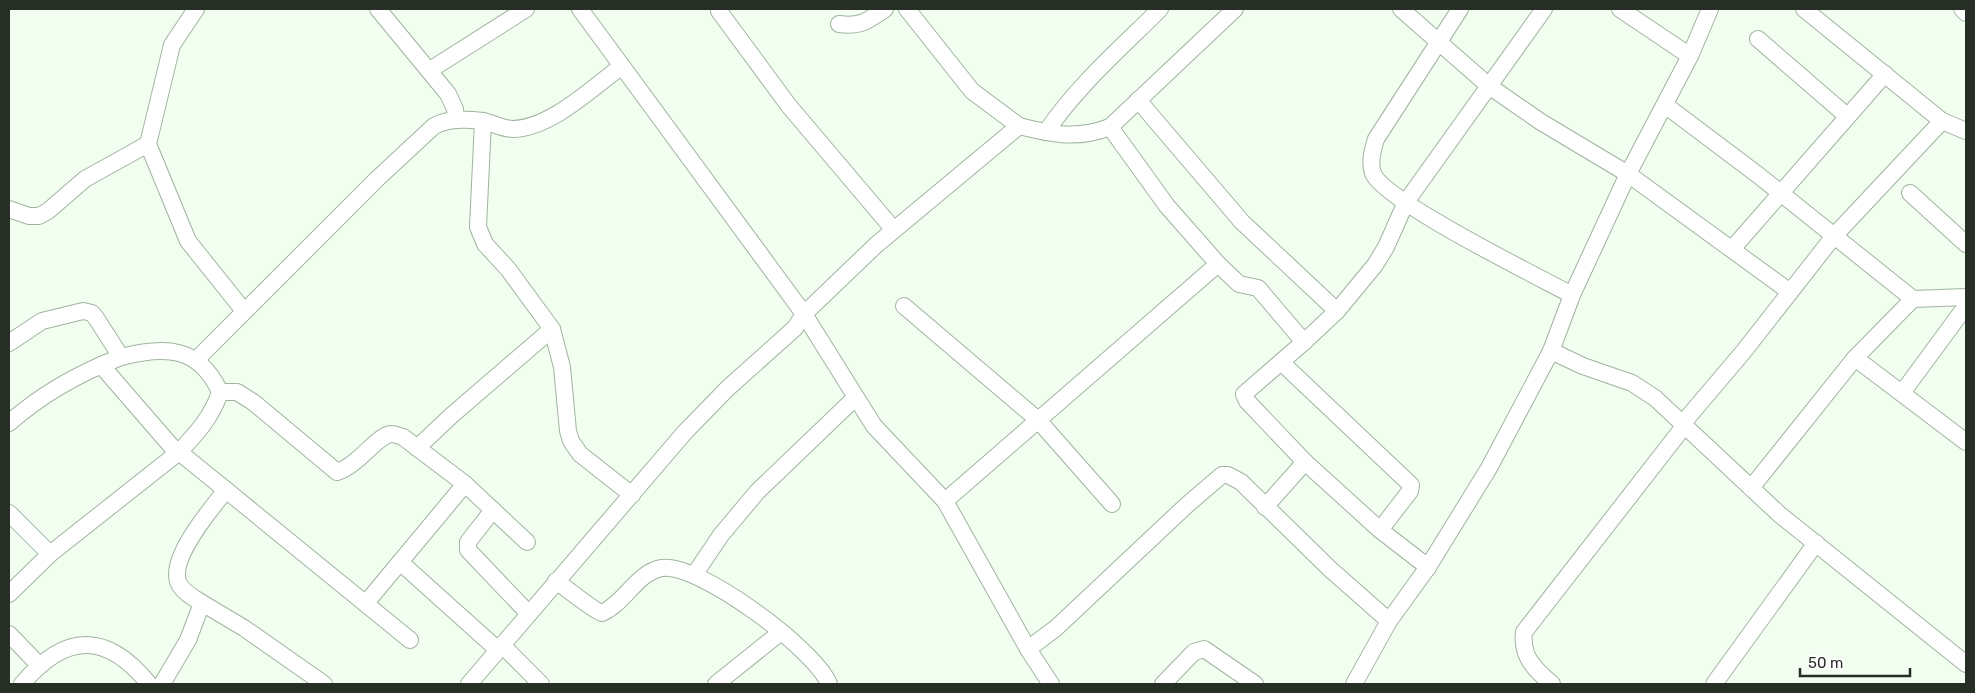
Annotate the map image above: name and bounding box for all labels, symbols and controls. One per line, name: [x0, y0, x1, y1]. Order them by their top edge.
scale bar: [1800, 646, 1910, 678]
text: 50 m: [1808, 654, 1843, 672]

